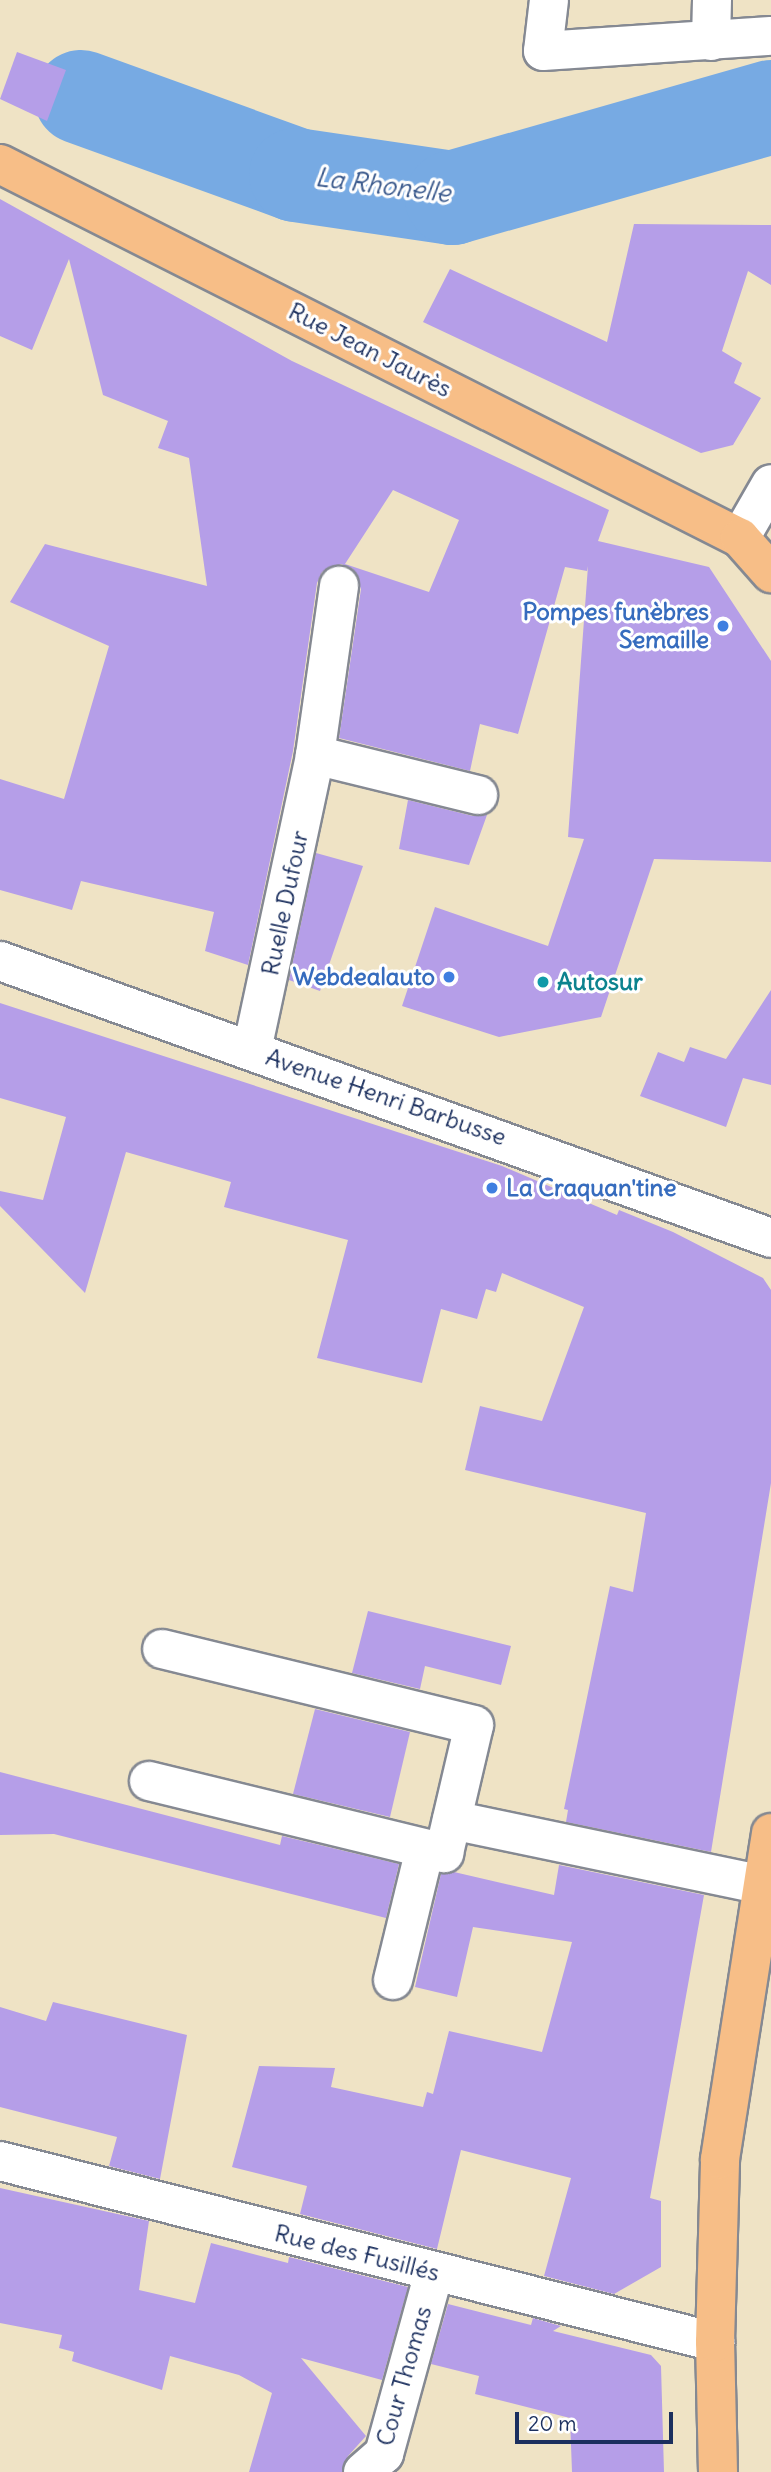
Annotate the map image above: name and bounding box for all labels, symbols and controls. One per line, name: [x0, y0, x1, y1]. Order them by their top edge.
water label: La Rhonelle: [314, 161, 452, 209]
street label: Rue Jean Jaurès: [284, 297, 456, 403]
place label: Pompes funèbres Semaille: [522, 598, 709, 654]
marker: Pompes funèbres Semaille: [715, 618, 731, 634]
street label: Ruelle Dufour: [256, 828, 314, 978]
place label: Webdealauto: [293, 963, 435, 991]
place label: Autosur: [557, 968, 643, 996]
marker: Webdealauto: [441, 969, 457, 985]
marker: Autosur: [535, 974, 551, 990]
street label: Avenue Henri Barbusse: [262, 1042, 510, 1152]
place label: La Craquan'tine: [506, 1174, 676, 1202]
marker: La Craquan'tine: [484, 1180, 500, 1196]
street label: Rue des Fusillés: [272, 2219, 442, 2287]
street label: Cour Thomas: [370, 2303, 438, 2449]
scale bar: [519, 2398, 676, 2442]
text: 20 m: [528, 2410, 577, 2437]

